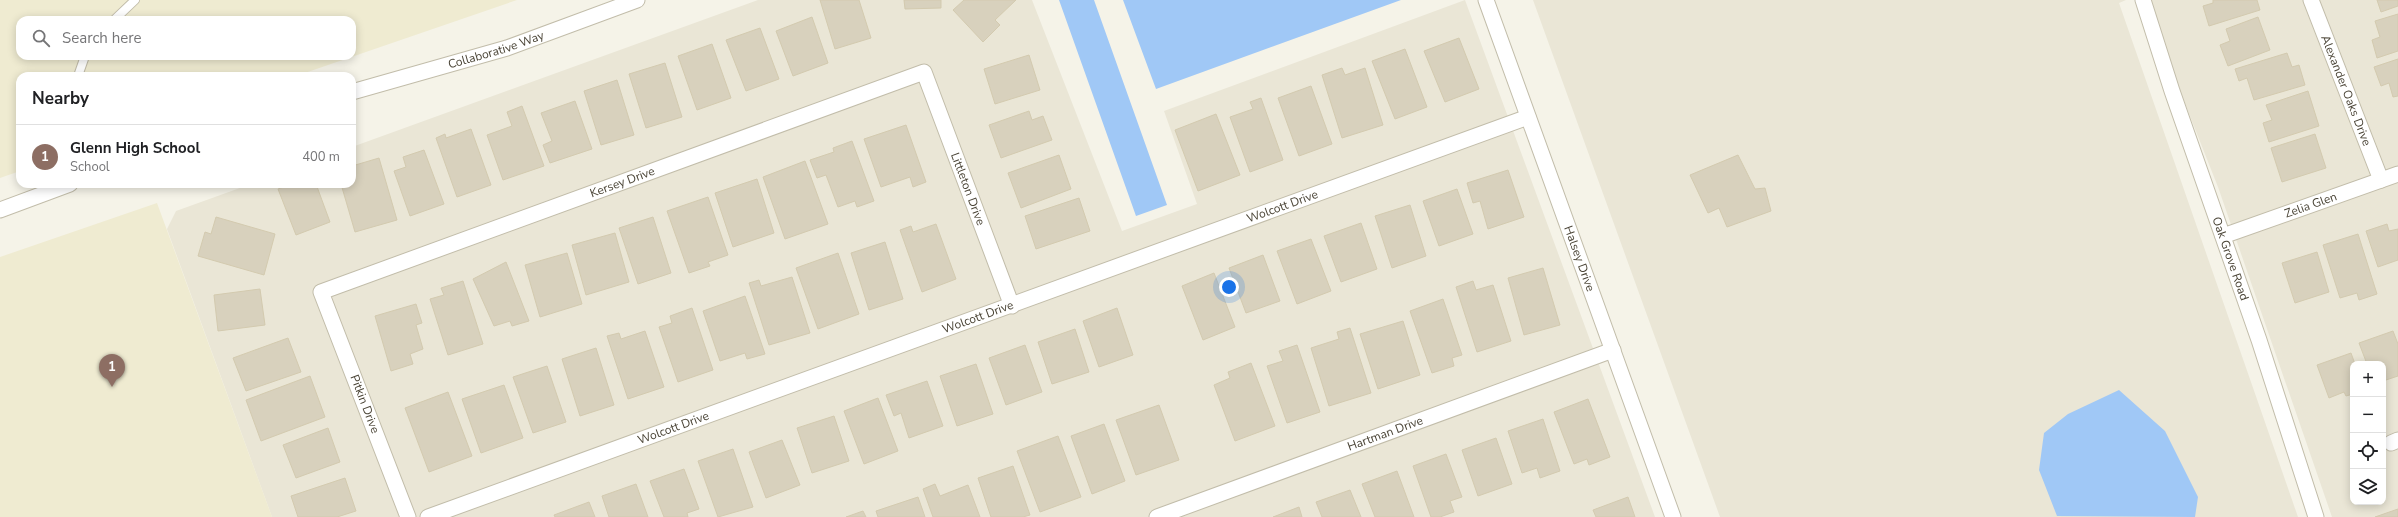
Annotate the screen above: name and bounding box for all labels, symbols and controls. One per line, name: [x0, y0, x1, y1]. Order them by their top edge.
search box: [16, 16, 356, 60]
icon: search: [30, 27, 52, 49]
street label: Collaborative Way: [446, 27, 547, 72]
text: Search here: [62, 28, 142, 48]
street label: Alexander Oaks Drive: [2317, 33, 2375, 148]
text: Nearby: [32, 87, 89, 110]
text: Glenn High School: [70, 138, 200, 158]
text: 1: [41, 148, 49, 166]
text: 400 m: [302, 148, 340, 166]
street label: Littleton Drive: [947, 150, 989, 228]
text: School: [70, 158, 110, 176]
street label: Kersey Drive: [588, 163, 657, 201]
street label: Wolcott Drive: [1244, 186, 1320, 227]
street label: Zelia Glen: [2282, 188, 2339, 222]
street label: Oak Grove Road: [2209, 214, 2253, 303]
street label: Halsey Drive: [1560, 224, 1599, 294]
your location: [1219, 277, 1239, 297]
street label: Wolcott Drive: [940, 297, 1016, 337]
pin: 1: [99, 354, 125, 387]
map controls: [2350, 361, 2386, 505]
button: +: [2350, 361, 2386, 397]
street label: Pitkin Drive: [346, 372, 384, 436]
button: −: [2350, 397, 2386, 433]
street label: Wolcott Drive: [636, 408, 711, 448]
street label: Hartman Drive: [1345, 412, 1425, 455]
button: locate: [2350, 433, 2386, 469]
button: layers: [2350, 469, 2386, 505]

